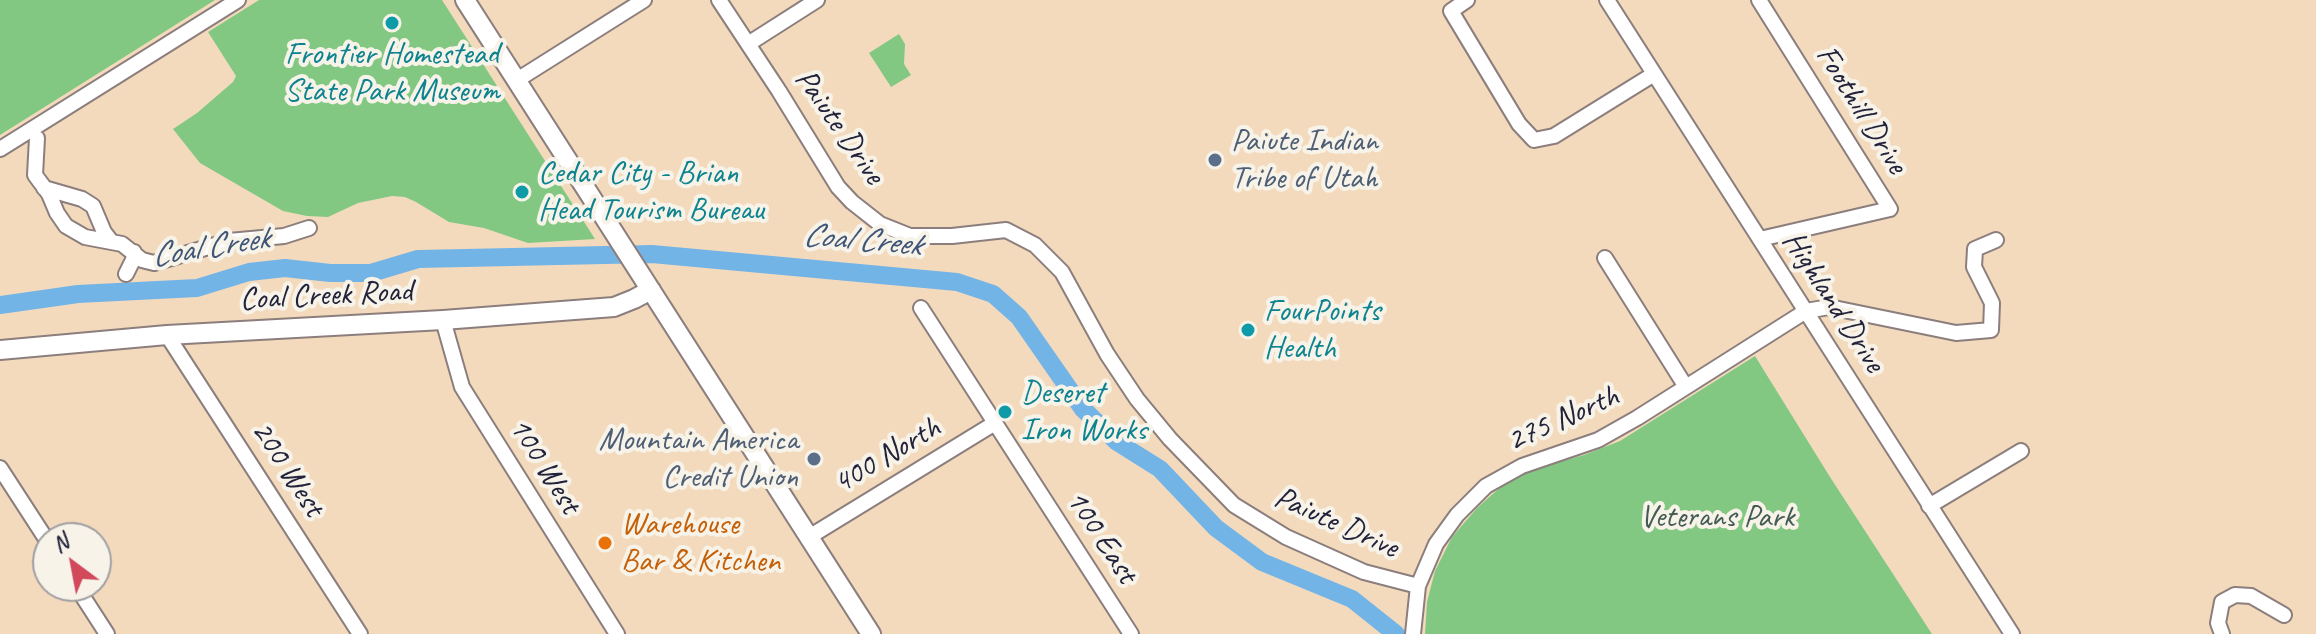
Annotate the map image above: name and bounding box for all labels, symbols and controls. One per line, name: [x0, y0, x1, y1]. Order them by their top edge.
marker: Frontier Homestead State Park Museum: [383, 14, 401, 32]
place label: Frontier Homestead State Park Museum: [284, 36, 500, 111]
street label: Foothill Drive: [1807, 39, 1915, 181]
street label: Paiute Drive: [786, 62, 892, 192]
place label: Paiute Indian Tribe of Utah: [1231, 123, 1378, 198]
marker: Paiute Indian Tribe of Utah: [1206, 151, 1224, 169]
place label: Cedar City - Brian Head Tourism Bureau: [538, 155, 764, 230]
marker: Cedar City - Brian Head Tourism Bureau: [513, 183, 531, 201]
water label: Coal Creek: [801, 216, 923, 266]
water label: Coal Creek: [148, 219, 272, 277]
street label: Highland Drive: [1773, 224, 1893, 380]
street label: Coal Creek Road: [239, 272, 413, 320]
place label: FourPoints Health: [1264, 293, 1380, 368]
marker: FourPoints Health: [1239, 321, 1257, 339]
place label: Deseret Iron Works: [1021, 375, 1147, 450]
street label: 275 North: [1501, 377, 1625, 461]
marker: Deseret Iron Works: [996, 403, 1014, 421]
street label: 400 North: [827, 409, 947, 503]
street label: 100 West: [500, 411, 588, 521]
street label: 200 West: [242, 414, 332, 524]
place label: Mountain America Credit Union: [599, 422, 798, 497]
marker: Mountain America Credit Union: [805, 450, 823, 468]
street label: Paiute Drive: [1268, 479, 1404, 567]
street label: 100 East: [1057, 483, 1145, 591]
park label: Veterans Park: [1640, 499, 1794, 537]
place label: Warehouse Bar & Kitchen: [621, 506, 780, 581]
north arrow: [32, 522, 112, 602]
text: N: [47, 528, 74, 559]
marker: Warehouse Bar & Kitchen: [596, 534, 614, 552]

